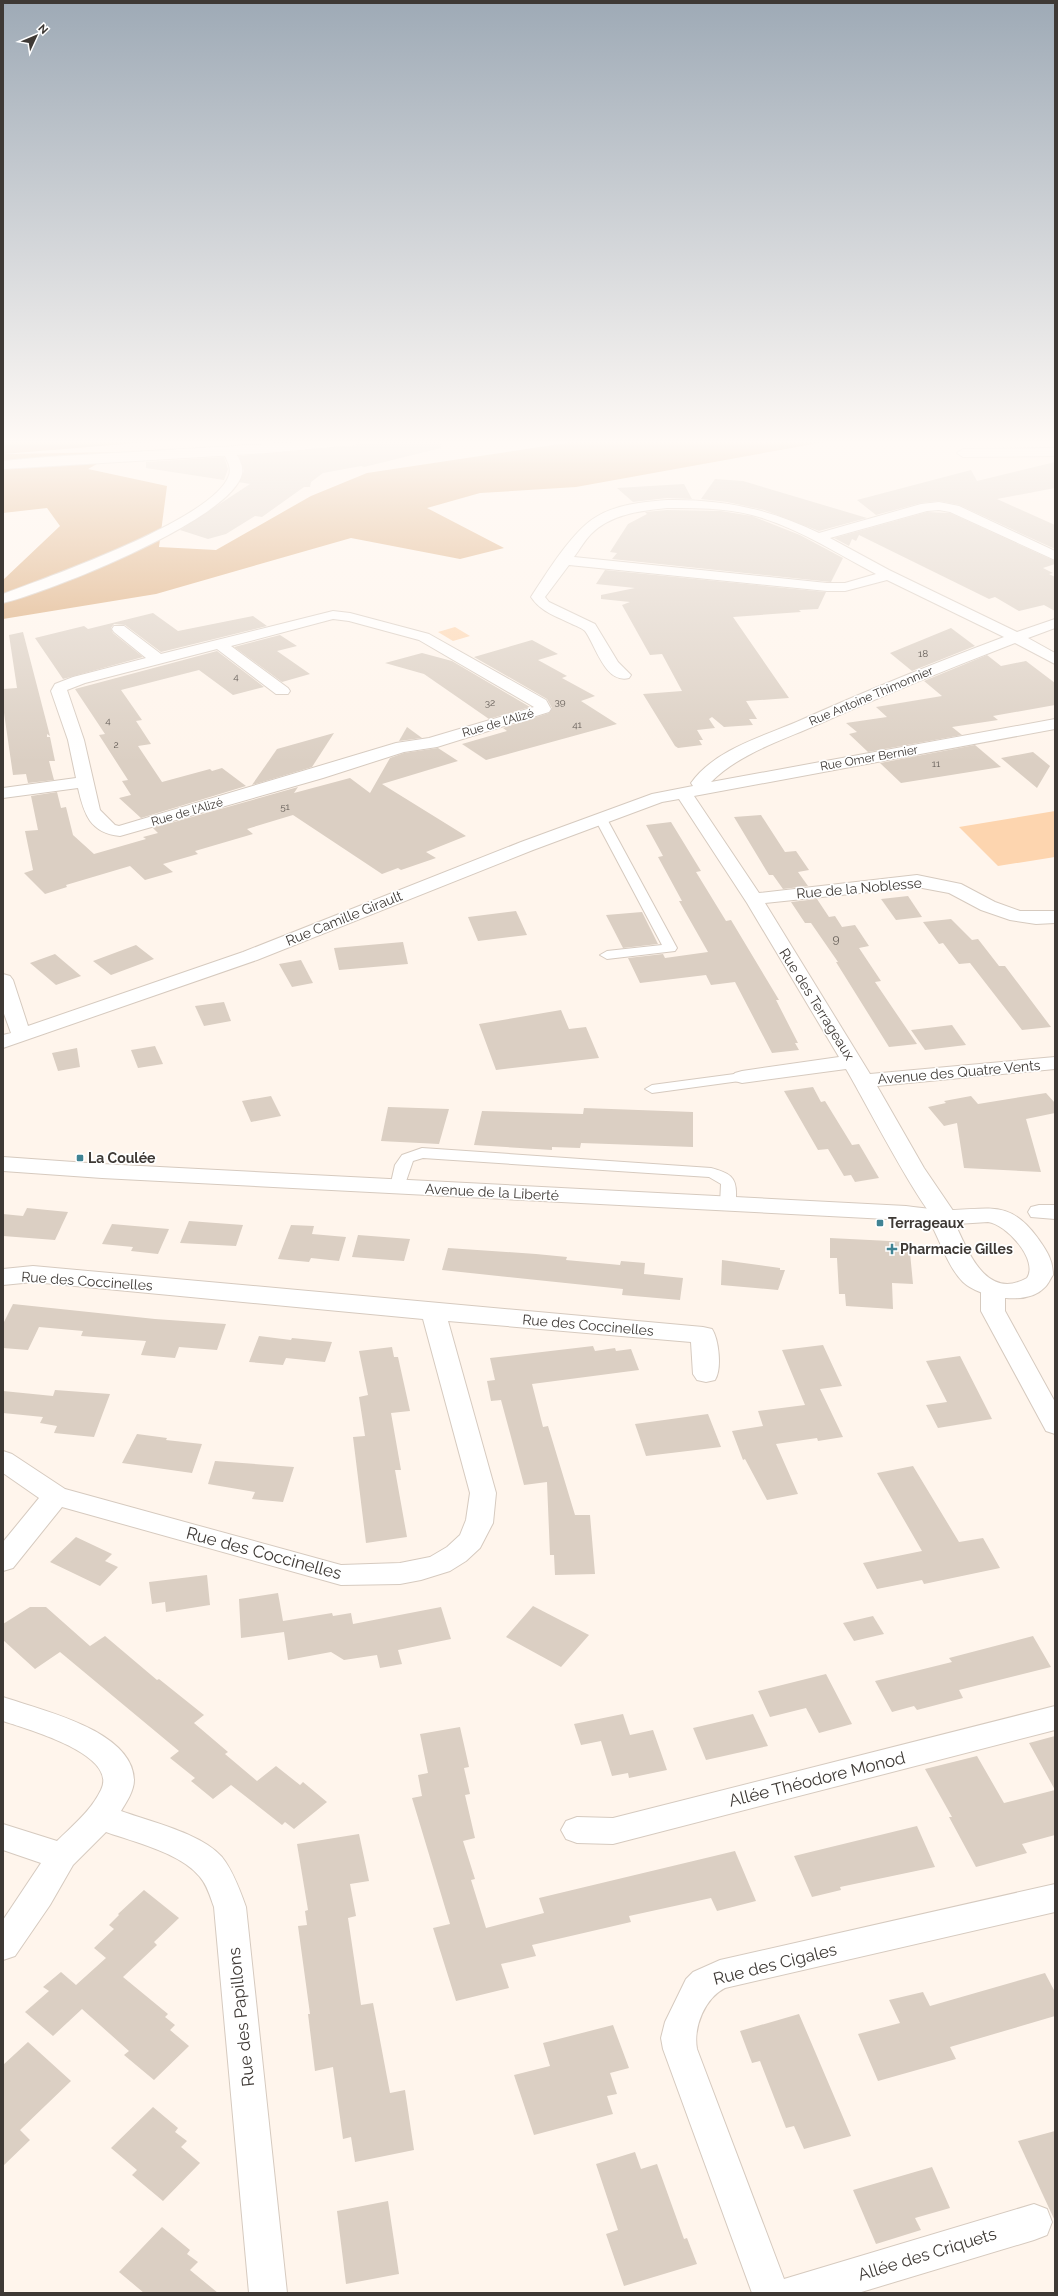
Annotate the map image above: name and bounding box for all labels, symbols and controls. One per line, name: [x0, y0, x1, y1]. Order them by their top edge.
north arrow: [16, 16, 56, 56]
text: N: [35, 22, 50, 37]
house number: 18: [918, 648, 928, 659]
street label: Rue Antoine Thimonnier: [807, 663, 936, 728]
house number: 4: [233, 671, 239, 682]
house number: 39: [554, 696, 566, 707]
house number: 32: [485, 697, 495, 708]
street label: Rue de l'Alizé: [460, 706, 536, 740]
house number: 4: [105, 715, 111, 726]
house number: 41: [572, 719, 583, 730]
house number: 2: [113, 739, 119, 750]
street label: Rue Omer Bernier: [819, 742, 920, 774]
house number: 11: [932, 758, 941, 769]
street label: Rue de l'Alizé: [149, 795, 225, 829]
house number: 51: [280, 801, 291, 812]
street label: Rue de la Noblesse: [796, 875, 922, 901]
street label: Rue Camille Girault: [283, 887, 405, 949]
house number: 9: [832, 932, 840, 946]
street label: Rue des Terrageaux: [776, 945, 858, 1063]
street label: Avenue des Quatre Vents: [877, 1057, 1041, 1087]
place label: La Coulée: [88, 1150, 156, 1166]
marker: La Coulée: [75, 1153, 85, 1163]
street label: Avenue de la Liberté: [425, 1181, 559, 1203]
place label: Terrageaux: [888, 1215, 964, 1231]
marker: Terrageaux: [875, 1218, 885, 1228]
place label: Pharmacie Gilles: [900, 1241, 1013, 1257]
marker: Pharmacie Gilles: [887, 1244, 897, 1254]
street label: Rue des Coccinelles: [21, 1268, 153, 1294]
street label: Rue des Coccinelles: [522, 1311, 655, 1339]
street label: Rue des Coccinelles: [184, 1523, 344, 1583]
street label: Allée Théodore Monod: [727, 1747, 907, 1811]
street label: Rue des Cigales: [711, 1939, 839, 1989]
street label: Rue des Papillons: [224, 1946, 258, 2088]
street label: Allée des Criquets: [855, 2223, 999, 2285]

